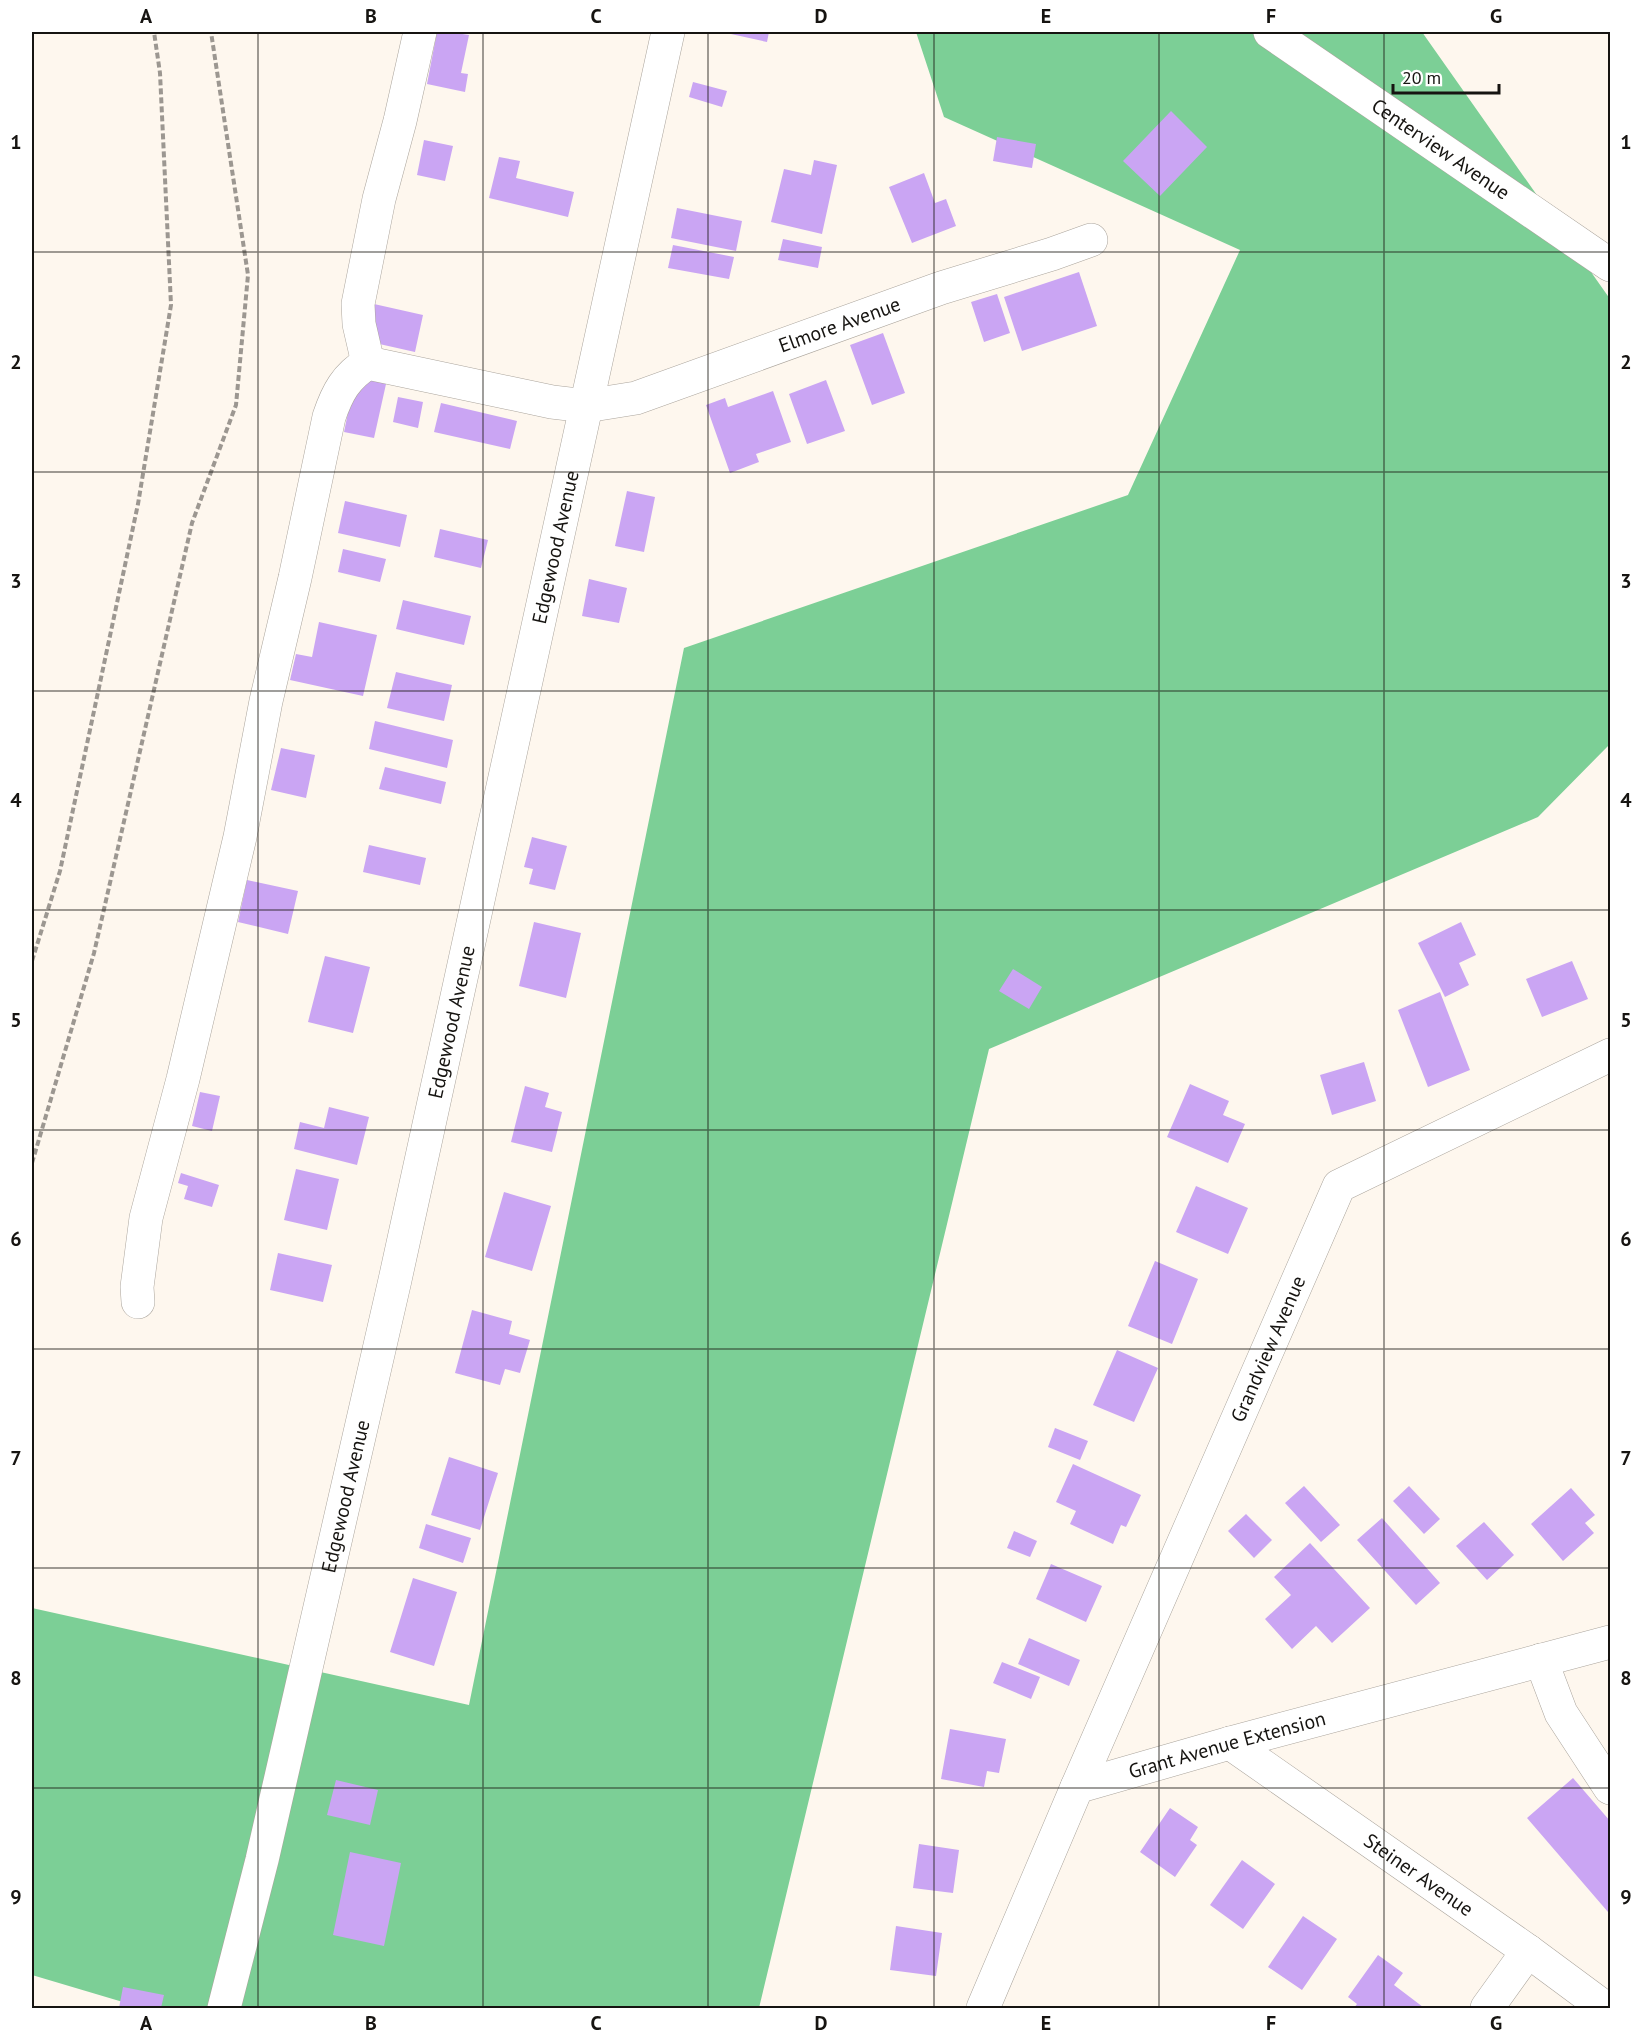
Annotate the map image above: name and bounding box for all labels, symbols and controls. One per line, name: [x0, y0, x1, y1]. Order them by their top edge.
text: A: [140, 3, 153, 29]
text: B: [365, 3, 377, 29]
text: C: [590, 3, 602, 29]
text: D: [815, 3, 828, 29]
text: E: [1041, 3, 1051, 29]
text: F: [1266, 3, 1276, 29]
text: G: [1490, 3, 1502, 29]
scale bar: [1393, 57, 1500, 95]
text: 20 m: [1402, 66, 1441, 89]
street label: Centerview Avenue: [1367, 93, 1515, 205]
text: 1: [10, 129, 22, 155]
text: 1: [1620, 129, 1632, 155]
street label: Elmore Avenue: [775, 291, 904, 359]
text: 2: [10, 349, 22, 375]
text: 2: [1620, 349, 1632, 375]
street label: Edgewood Avenue: [526, 468, 585, 626]
text: 3: [10, 568, 22, 594]
text: 3: [1620, 568, 1632, 594]
text: 4: [10, 787, 22, 813]
text: 4: [1620, 787, 1632, 813]
street label: Edgewood Avenue: [422, 943, 481, 1101]
text: 5: [10, 1007, 22, 1033]
text: 5: [1620, 1007, 1632, 1033]
text: 6: [10, 1226, 22, 1252]
text: 6: [1620, 1226, 1632, 1252]
street label: Grandview Avenue: [1225, 1272, 1311, 1426]
street label: Edgewood Avenue: [315, 1417, 376, 1575]
text: 7: [10, 1445, 22, 1471]
text: 7: [1620, 1445, 1632, 1471]
text: 8: [10, 1665, 22, 1691]
text: 8: [1620, 1665, 1632, 1691]
street label: Grant Avenue Extension: [1125, 1705, 1328, 1785]
street label: Steiner Avenue: [1359, 1827, 1478, 1922]
text: 9: [10, 1884, 22, 1910]
text: 9: [1620, 1884, 1632, 1910]
text: A: [140, 2010, 153, 2036]
text: B: [365, 2010, 377, 2036]
text: C: [590, 2010, 602, 2036]
text: D: [815, 2010, 828, 2036]
text: E: [1041, 2010, 1051, 2036]
text: F: [1266, 2010, 1276, 2036]
text: G: [1490, 2010, 1502, 2036]

